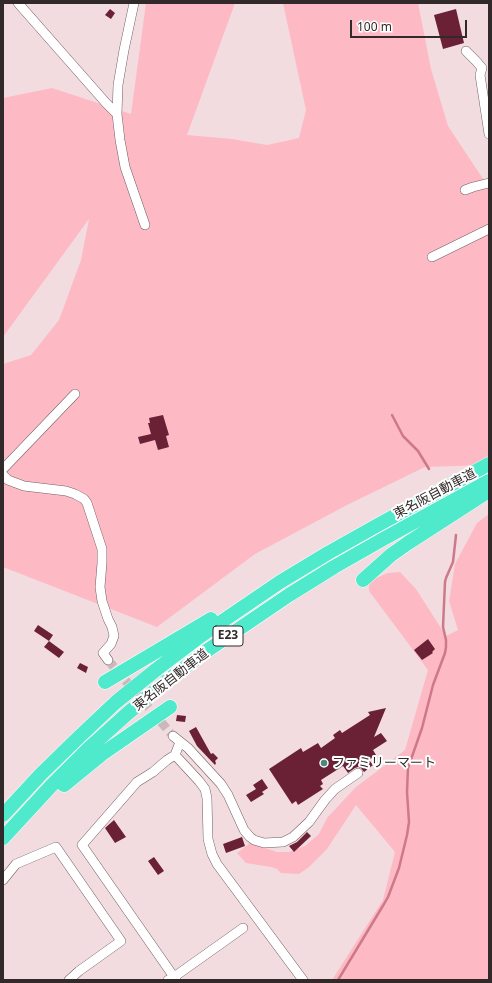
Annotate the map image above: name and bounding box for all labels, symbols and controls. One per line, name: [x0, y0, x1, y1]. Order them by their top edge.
scale bar: [352, 12, 469, 38]
text: 100 m: [357, 18, 392, 35]
street label: 東名阪自動車道: [391, 466, 479, 522]
road number: E23: [213, 626, 243, 646]
street label: 東名阪自動車道: [130, 646, 212, 714]
place label: ファミリーマート: [332, 755, 436, 771]
marker: ファミリーマート: [319, 758, 329, 768]

